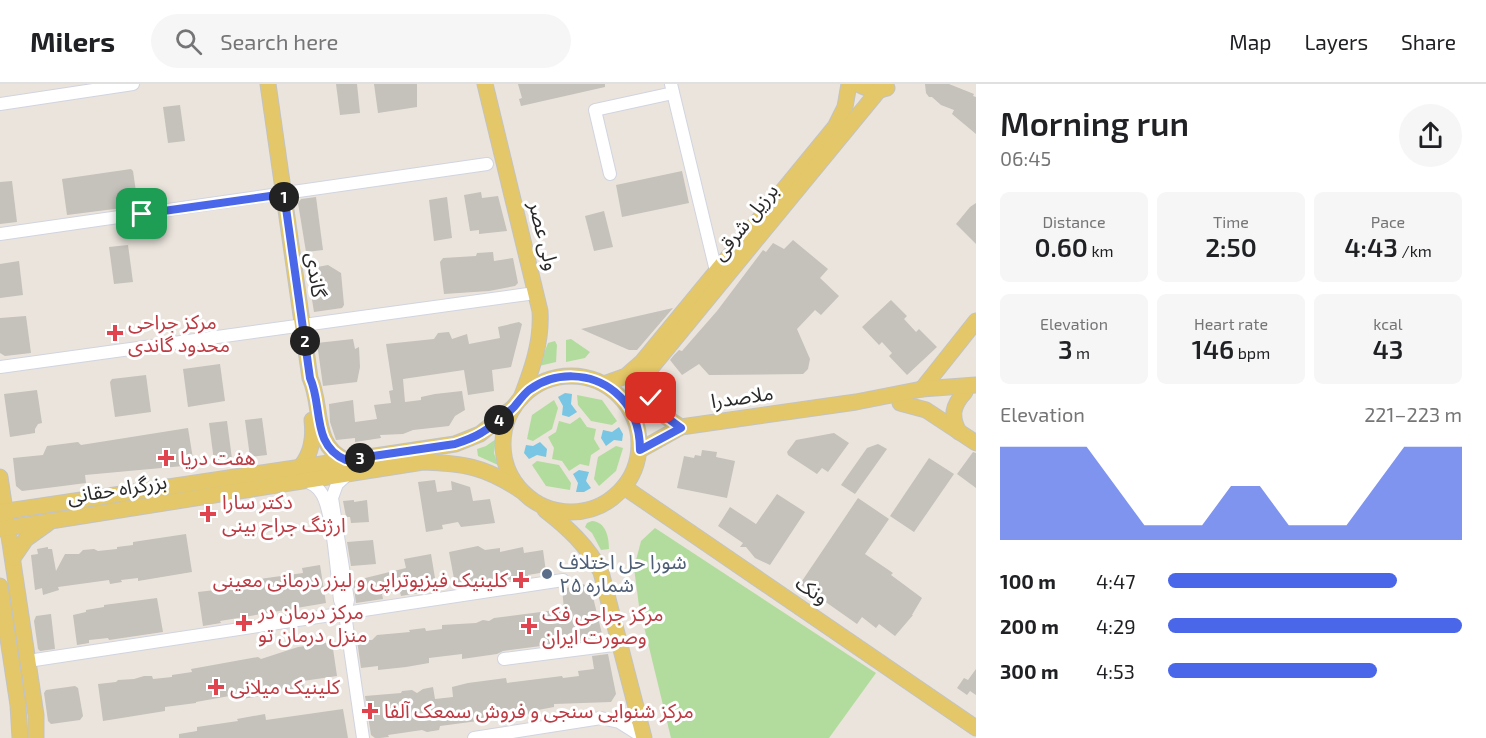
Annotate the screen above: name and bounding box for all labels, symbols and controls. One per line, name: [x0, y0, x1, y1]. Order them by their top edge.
search box: [151, 14, 571, 68]
text: Milers: [30, 24, 115, 58]
icon: search: [172, 25, 205, 58]
text: Search here: [220, 28, 338, 54]
text: Map: [1229, 29, 1271, 54]
text: Layers: [1304, 29, 1368, 54]
text: Share: [1401, 29, 1456, 54]
text: Morning run: [1000, 103, 1189, 143]
button: share: [1399, 104, 1462, 167]
text: 06:45: [1000, 146, 1051, 170]
street label: برزیل شرقی: [706, 178, 783, 265]
pin: 1: [269, 182, 299, 212]
text: 1: [281, 187, 287, 206]
pin: [116, 188, 167, 239]
icon: arrive: [125, 197, 158, 230]
street label: ولی عصر: [524, 198, 565, 273]
text: Distance: [1042, 212, 1106, 231]
text: Time: [1213, 212, 1249, 231]
text: Pace: [1371, 212, 1405, 231]
text: 0.60: [1034, 231, 1088, 262]
text: 2:50: [1205, 231, 1257, 262]
text: 4:43: [1344, 231, 1398, 262]
text: km: [1088, 241, 1114, 260]
text: /km: [1398, 241, 1432, 260]
street label: گاندی: [301, 251, 332, 300]
place label: مرکز جراحی محدود گاندی: [128, 309, 230, 357]
text: Elevation: [1040, 314, 1108, 333]
text: Heart rate: [1194, 314, 1268, 333]
text: kcal: [1373, 314, 1403, 333]
marker: مرکز جراحی محدود گاندی: [106, 324, 124, 342]
pin: 2: [290, 326, 320, 356]
text: 2: [300, 331, 310, 350]
text: 3: [1058, 333, 1073, 364]
text: 146: [1192, 333, 1234, 364]
text: 43: [1373, 333, 1403, 364]
text: m: [1073, 343, 1090, 362]
text: bpm: [1234, 343, 1270, 362]
pin: [625, 372, 676, 423]
street label: ملاصدرا: [709, 380, 775, 413]
icon: check: [634, 381, 667, 414]
text: Elevation: [1000, 402, 1085, 426]
text: 221–223 m: [1364, 402, 1462, 426]
pin: 4: [484, 405, 514, 435]
text: 4: [494, 410, 504, 429]
pin: 3: [345, 443, 375, 473]
place label: هفت دریا: [180, 445, 256, 470]
text: 3: [355, 448, 365, 467]
marker: هفت دریا: [157, 449, 175, 467]
street label: بزرگراه حقانی: [65, 468, 168, 509]
place label: دکتر سارا ارژنگ جراح بینی: [222, 489, 346, 540]
marker: دکتر سارا ارژنگ جراح بینی: [199, 505, 217, 523]
place label: شورا حل اختلاف شماره ۲۵: [559, 549, 687, 597]
place label: کلینیک فیزیوتراپی و لیزر درمانی معینی: [213, 567, 509, 593]
marker: شورا حل اختلاف شماره ۲۵: [540, 567, 554, 581]
text: 100 m: [1000, 569, 1056, 593]
text: 4:47: [1096, 569, 1136, 593]
street label: ونک: [791, 570, 833, 609]
marker: کلینیک فیزیوتراپی و لیزر درمانی معینی: [512, 571, 530, 589]
place label: مرکز درمان در منزل درمان تو: [257, 599, 368, 647]
place label: مرکز جراحی فک وصورت ایران: [542, 601, 664, 649]
marker: مرکز درمان در منزل درمان تو: [235, 614, 253, 632]
text: 200 m: [1000, 614, 1059, 638]
text: 4:29: [1096, 614, 1136, 638]
marker: مرکز جراحی فک وصورت ایران: [520, 617, 538, 635]
text: 300 m: [1000, 659, 1059, 683]
text: 4:53: [1096, 659, 1135, 683]
place label: کلینیک میلانی: [230, 674, 341, 699]
marker: کلینیک میلانی: [207, 678, 225, 696]
place label: مرکز شنوایی سنجی و فروش سمعک آلفا: [384, 698, 694, 723]
marker: مرکز شنوایی سنجی و فروش سمعک آلفا: [361, 702, 379, 720]

